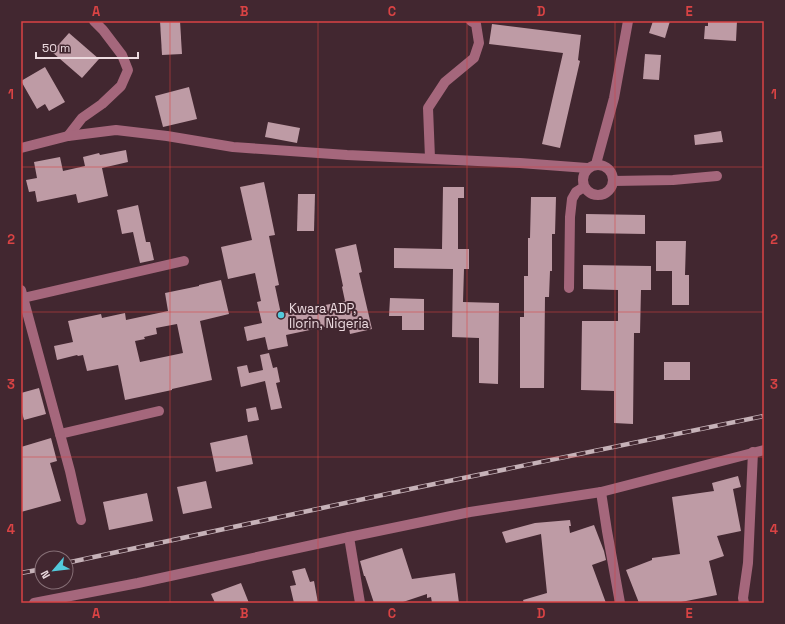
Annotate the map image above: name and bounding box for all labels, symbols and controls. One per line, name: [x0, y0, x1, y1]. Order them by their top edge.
text: A: [92, 3, 101, 20]
text: B: [240, 3, 249, 20]
text: C: [388, 3, 396, 20]
text: D: [537, 3, 546, 20]
text: E: [685, 3, 693, 20]
scale bar: [36, 34, 138, 60]
text: 50 m: [42, 40, 70, 56]
text: 1: [8, 86, 14, 103]
text: 1: [771, 86, 777, 103]
text: 2: [7, 231, 15, 248]
text: 2: [770, 231, 778, 248]
place label: Kwara ADP, Ilorin, Nigeria: [289, 300, 370, 332]
marker: Kwara ADP, Ilorin, Nigeria: [276, 310, 286, 320]
text: 3: [7, 376, 15, 393]
text: 3: [770, 376, 778, 393]
text: 4: [7, 521, 15, 538]
text: 4: [770, 521, 778, 538]
north arrow: [34, 550, 74, 590]
text: N: [37, 568, 53, 581]
text: A: [92, 605, 101, 622]
text: B: [240, 605, 249, 622]
text: C: [388, 605, 396, 622]
text: D: [537, 605, 546, 622]
text: E: [685, 605, 693, 622]

